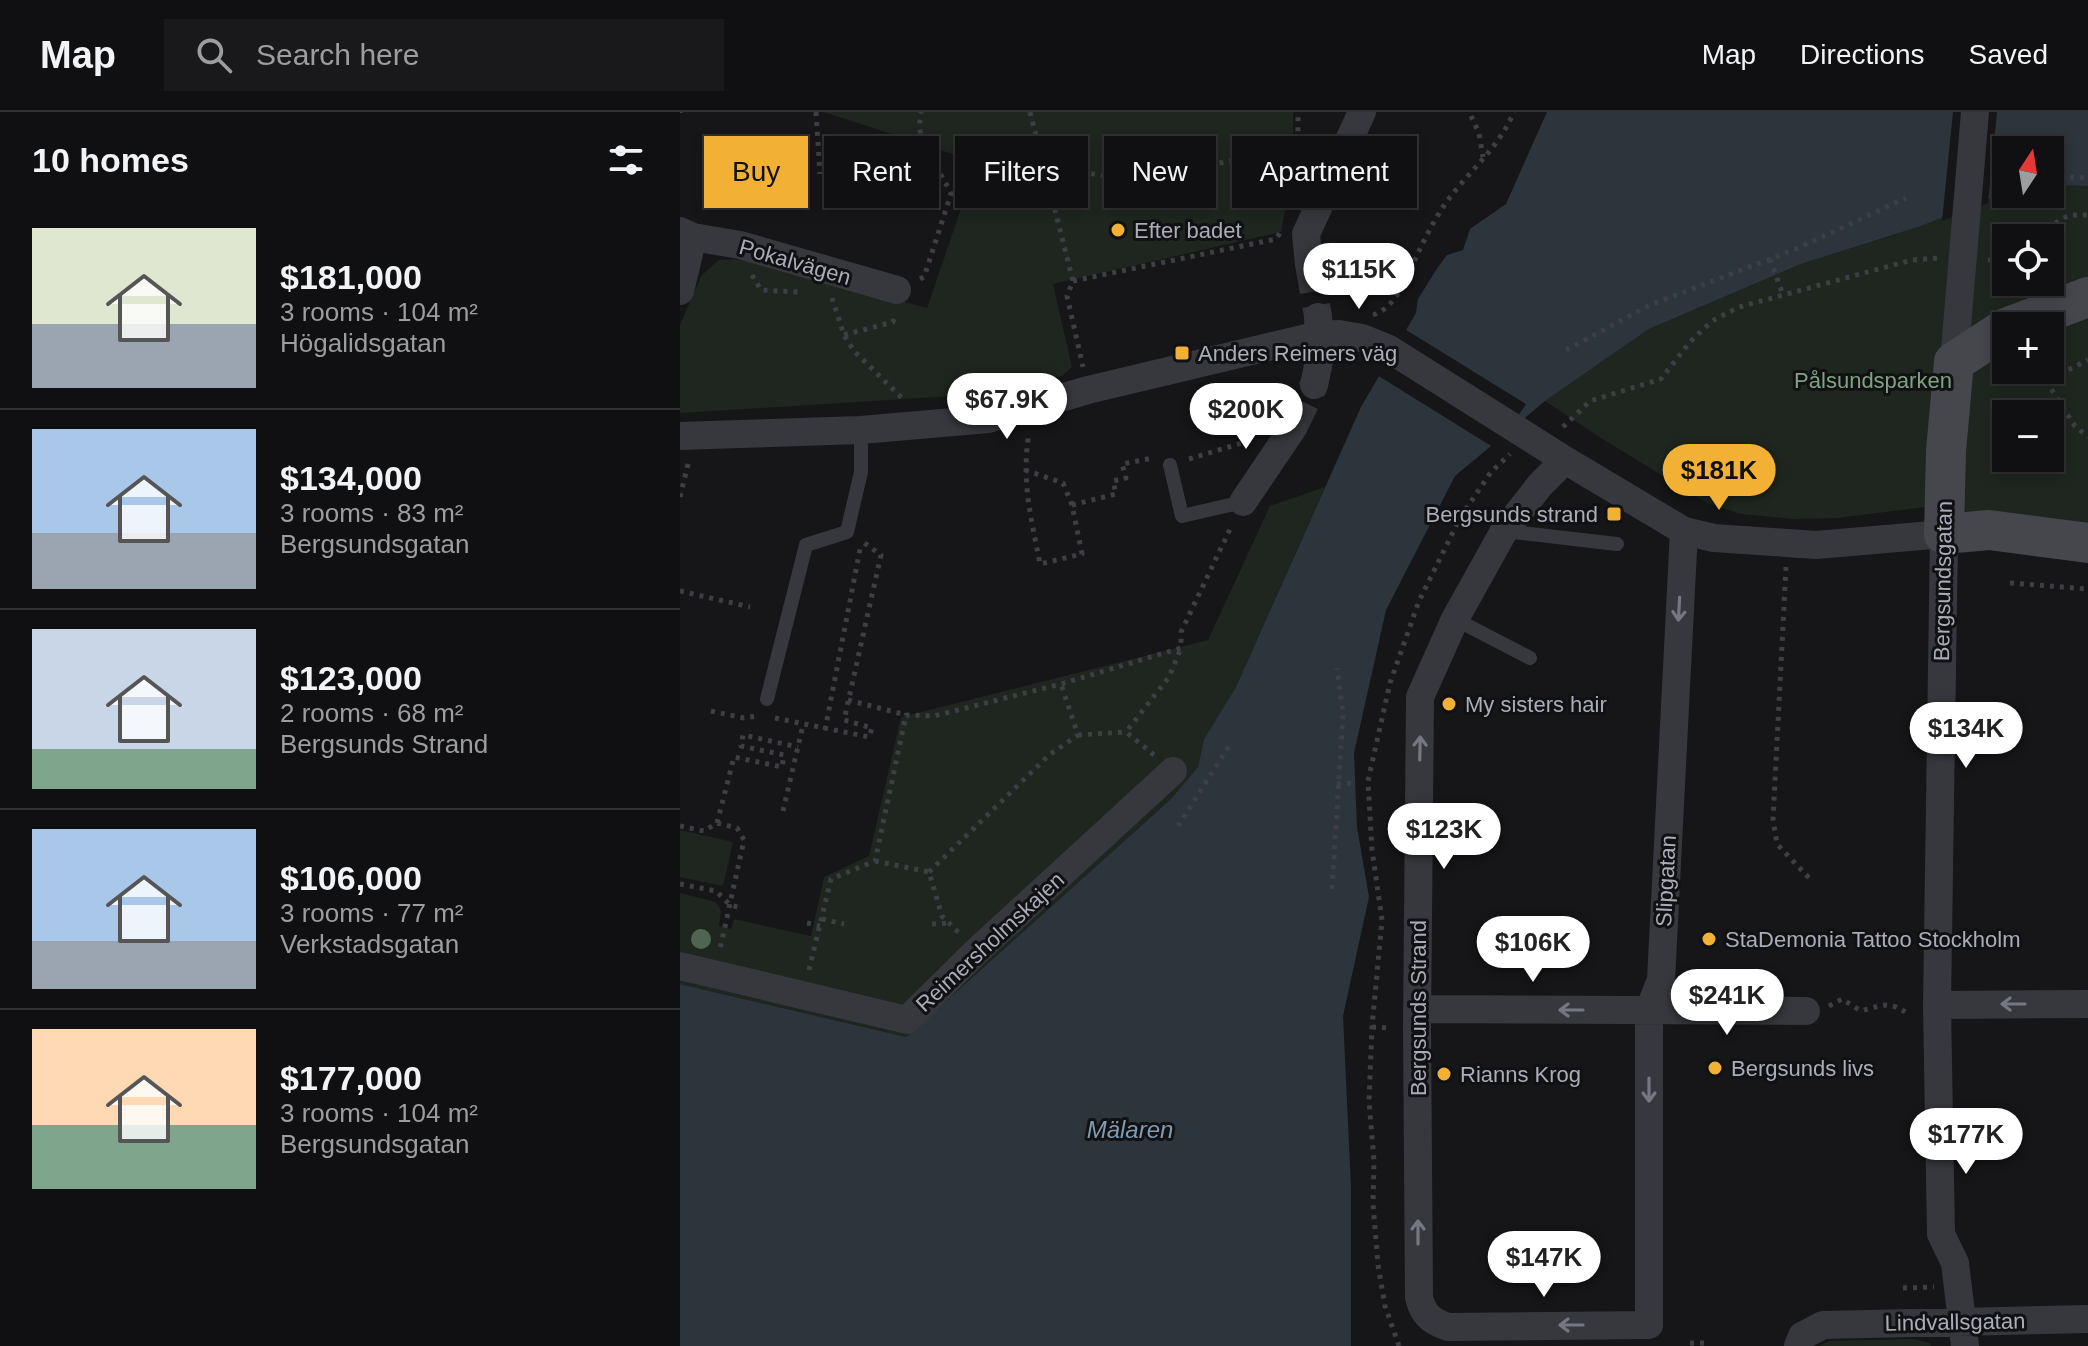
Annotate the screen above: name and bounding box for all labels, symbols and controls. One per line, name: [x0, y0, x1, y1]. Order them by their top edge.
search box: [164, 19, 724, 91]
icon: search: [192, 33, 236, 77]
text: Map: [40, 34, 116, 76]
text: Search here: [256, 38, 419, 71]
text: Map: [1702, 39, 1756, 70]
text: Directions: [1800, 39, 1925, 70]
text: Saved: [1969, 39, 2048, 70]
chip: Buy: [704, 136, 808, 208]
chip: Rent: [824, 136, 939, 208]
chip: Filters: [955, 136, 1088, 208]
chip: New: [1104, 136, 1216, 208]
chip: Apartment: [1232, 136, 1417, 208]
north arrow: [1992, 136, 2064, 208]
map controls: [1992, 136, 2064, 472]
icon: filters: [604, 138, 648, 182]
text: 10 homes: [32, 141, 189, 179]
place label: Efter badet: [1134, 218, 1242, 243]
marker: Efter badet: [1109, 221, 1127, 239]
button: locate: [1992, 224, 2064, 296]
street label: Pokalvägen: [736, 234, 854, 290]
pin: $115K: [1303, 243, 1415, 311]
text: $115K: [1321, 254, 1397, 284]
text: $181,000: [280, 258, 422, 296]
icon: home: [96, 260, 192, 356]
text: 3 rooms · 104 m²: [280, 297, 478, 327]
button: +: [1992, 312, 2064, 384]
text: Högalidsgatan: [280, 328, 446, 358]
place label: Anders Reimers väg: [1198, 341, 1397, 366]
marker: Anders Reimers väg: [1173, 344, 1191, 362]
park label: Pålsundsparken: [1794, 368, 1952, 393]
pin: $67.9K: [942, 373, 1072, 441]
pin: $200K: [1190, 383, 1302, 451]
text: $67.9K: [965, 384, 1049, 414]
text: $200K: [1208, 394, 1284, 424]
button: −: [1992, 400, 2064, 472]
pin: $181K: [1663, 444, 1775, 512]
text: $181K: [1681, 455, 1757, 485]
text: $134,000: [280, 459, 422, 497]
icon: home: [96, 461, 192, 557]
text: 3 rooms · 83 m²: [280, 498, 464, 528]
street label: Bergsundsgatan: [1929, 501, 1957, 661]
place label: Bergsunds strand: [1426, 502, 1598, 527]
marker: Bergsunds strand: [1605, 505, 1623, 523]
text: Bergsundsgatan: [280, 529, 469, 559]
one-way arrow: [1672, 595, 1687, 622]
text: $123,000: [280, 659, 422, 697]
icon: home: [96, 661, 192, 757]
place label: My sisters hair: [1465, 692, 1607, 717]
marker: My sisters hair: [1440, 695, 1458, 713]
text: 2 rooms · 68 m²: [280, 698, 464, 728]
pin: $134K: [1910, 702, 2022, 770]
text: $134K: [1928, 713, 2004, 743]
text: Bergsunds Strand: [280, 729, 488, 759]
one-way arrow: [1412, 735, 1428, 762]
pin: $123K: [1388, 803, 1500, 871]
text: $123K: [1406, 814, 1482, 844]
street label: Slipgatan: [1651, 835, 1681, 927]
text: $106,000: [280, 859, 422, 897]
icon: home: [96, 861, 192, 957]
street label: Reimersholmskajen: [911, 867, 1069, 1017]
text: 3 rooms · 77 m²: [280, 898, 464, 928]
pin: $106K: [1477, 916, 1589, 984]
street label: Bergsunds Strand: [1406, 920, 1431, 1096]
text: $106K: [1495, 927, 1571, 957]
place label: StaDemonia Tattoo Stockholm: [1725, 927, 2021, 952]
text: Verkstadsgatan: [280, 929, 459, 959]
marker: StaDemonia Tattoo Stockholm: [1700, 930, 1718, 948]
pin: $241K: [1671, 969, 1783, 1037]
text: $241K: [1689, 980, 1765, 1010]
one-way arrow: [2000, 996, 2027, 1012]
one-way arrow: [1558, 1002, 1585, 1018]
place label: Bergsunds livs: [1731, 1056, 1874, 1081]
text: $177,000: [280, 1059, 422, 1097]
marker: Bergsunds livs: [1706, 1059, 1724, 1077]
icon: home: [96, 1061, 192, 1157]
place label: Rianns Krog: [1460, 1062, 1581, 1087]
marker: Rianns Krog: [1435, 1065, 1453, 1083]
one-way arrow: [1641, 1076, 1657, 1103]
text: 3 rooms · 104 m²: [280, 1098, 478, 1128]
pin: $177K: [1910, 1108, 2022, 1176]
water label: Mälaren: [1087, 1116, 1173, 1143]
text: $177K: [1928, 1119, 2004, 1149]
text: Bergsundsgatan: [280, 1129, 469, 1159]
one-way arrow: [1410, 1219, 1426, 1246]
pin: $147K: [1488, 1231, 1600, 1299]
text: $147K: [1506, 1242, 1582, 1272]
street label: Lindvallsgatan: [1884, 1308, 2026, 1336]
one-way arrow: [1558, 1317, 1585, 1333]

